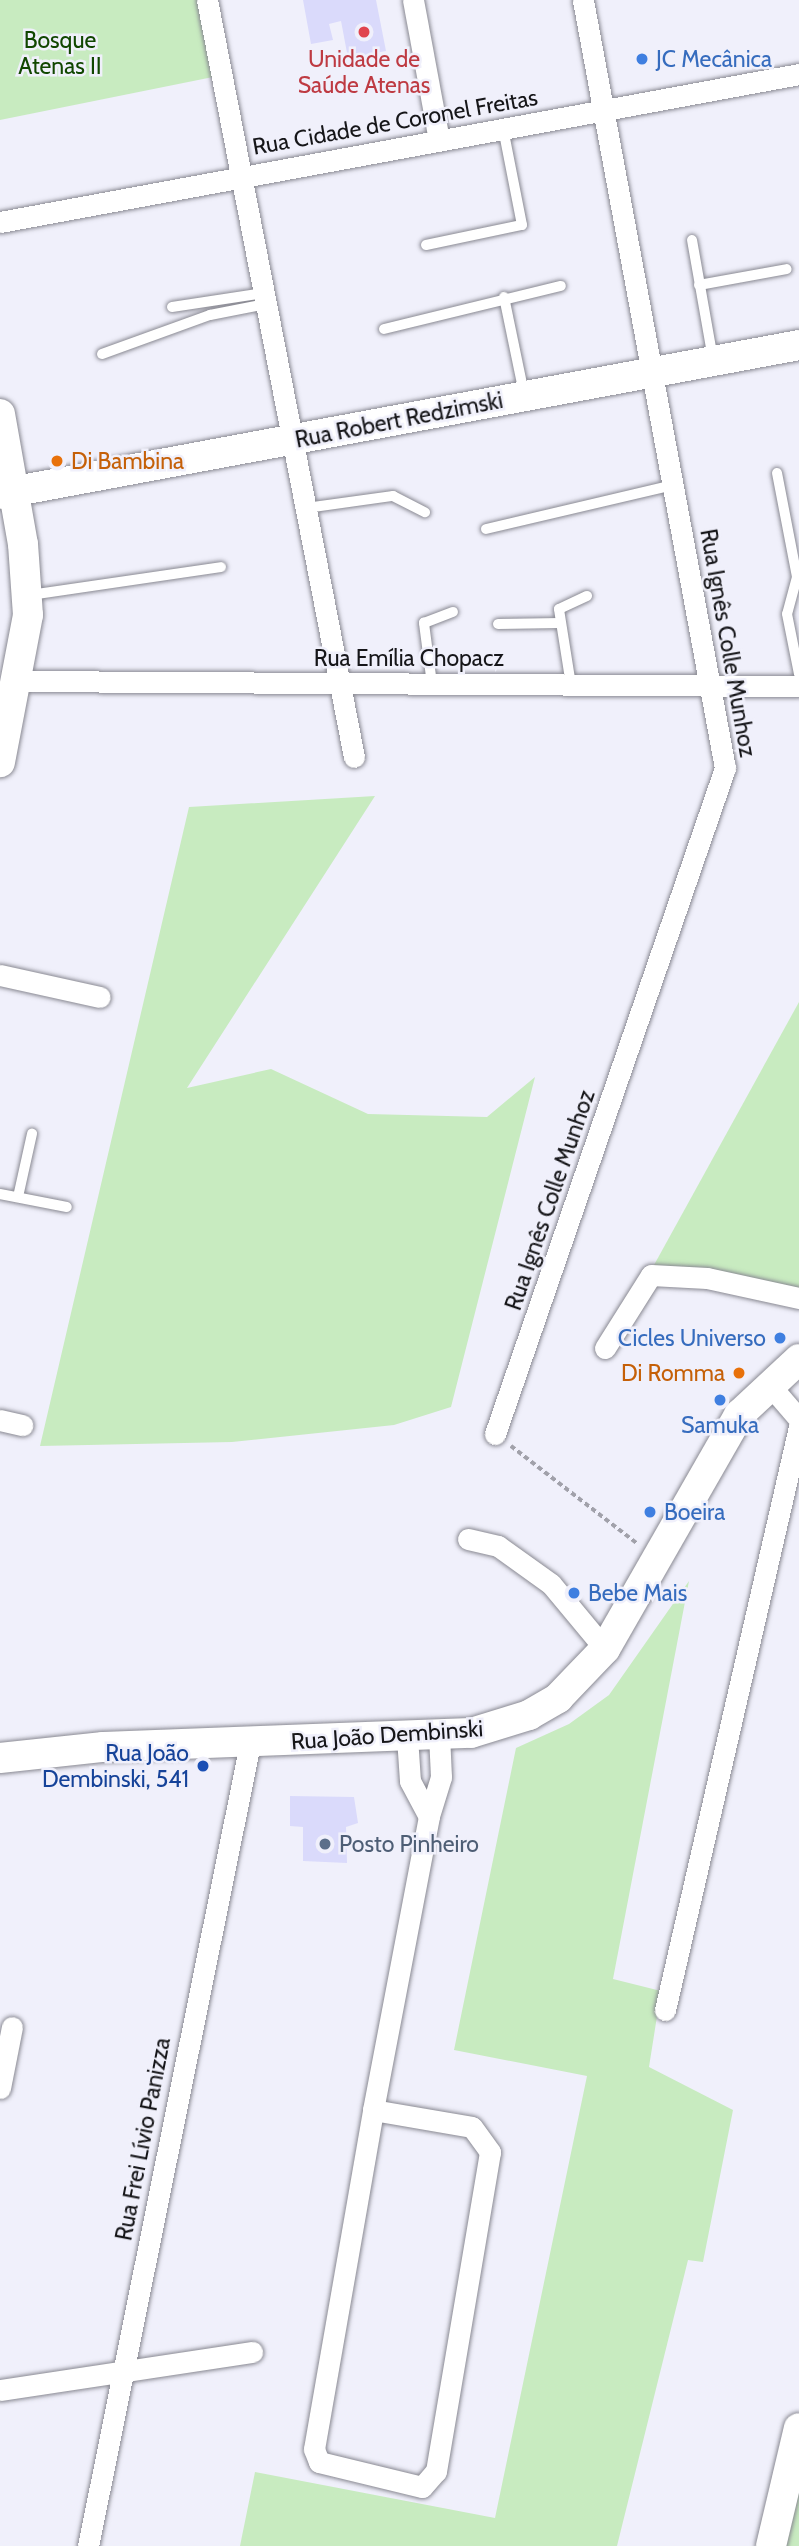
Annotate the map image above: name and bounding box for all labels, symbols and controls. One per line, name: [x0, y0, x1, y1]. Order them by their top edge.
marker: Unidade de Saúde Atenas: [354, 22, 374, 42]
park label: Bosque Atenas II: [18, 26, 102, 80]
place label: Unidade de Saúde Atenas: [298, 45, 430, 99]
place label: JC Mecânica: [656, 45, 772, 73]
marker: JC Mecânica: [634, 51, 650, 67]
street label: Rua Cidade de Coronel Freitas: [250, 83, 540, 161]
street label: Rua Robert Redzimski: [293, 386, 505, 454]
place label: Di Bambina: [71, 447, 184, 475]
marker: Di Bambina: [49, 453, 65, 469]
street label: Rua Ignês Colle Munhoz: [694, 527, 762, 759]
street label: Rua Emília Chopacz: [314, 644, 504, 672]
street label: Rua Ignês Colle Munhoz: [499, 1086, 601, 1314]
place label: Cicles Universo: [618, 1324, 766, 1352]
marker: Cicles Universo: [772, 1330, 788, 1346]
place label: Di Romma: [621, 1359, 725, 1387]
marker: Di Romma: [731, 1365, 747, 1381]
marker: Samuka: [712, 1392, 728, 1408]
place label: Samuka: [681, 1411, 759, 1439]
place label: Boeira: [664, 1498, 725, 1526]
marker: Boeira: [642, 1504, 658, 1520]
place label: Bebe Mais: [588, 1579, 687, 1607]
marker: Bebe Mais: [566, 1585, 582, 1601]
street label: Rua João Dembinski: [290, 1715, 484, 1755]
place label: Rua João Dembinski, 541: [42, 1739, 189, 1793]
marker: Rua João Dembinski, 541: [195, 1758, 211, 1774]
place label: Posto Pinheiro: [339, 1830, 479, 1858]
marker: Posto Pinheiro: [317, 1836, 333, 1852]
street label: Rua Frei Lívio Panizza: [110, 2035, 176, 2243]

